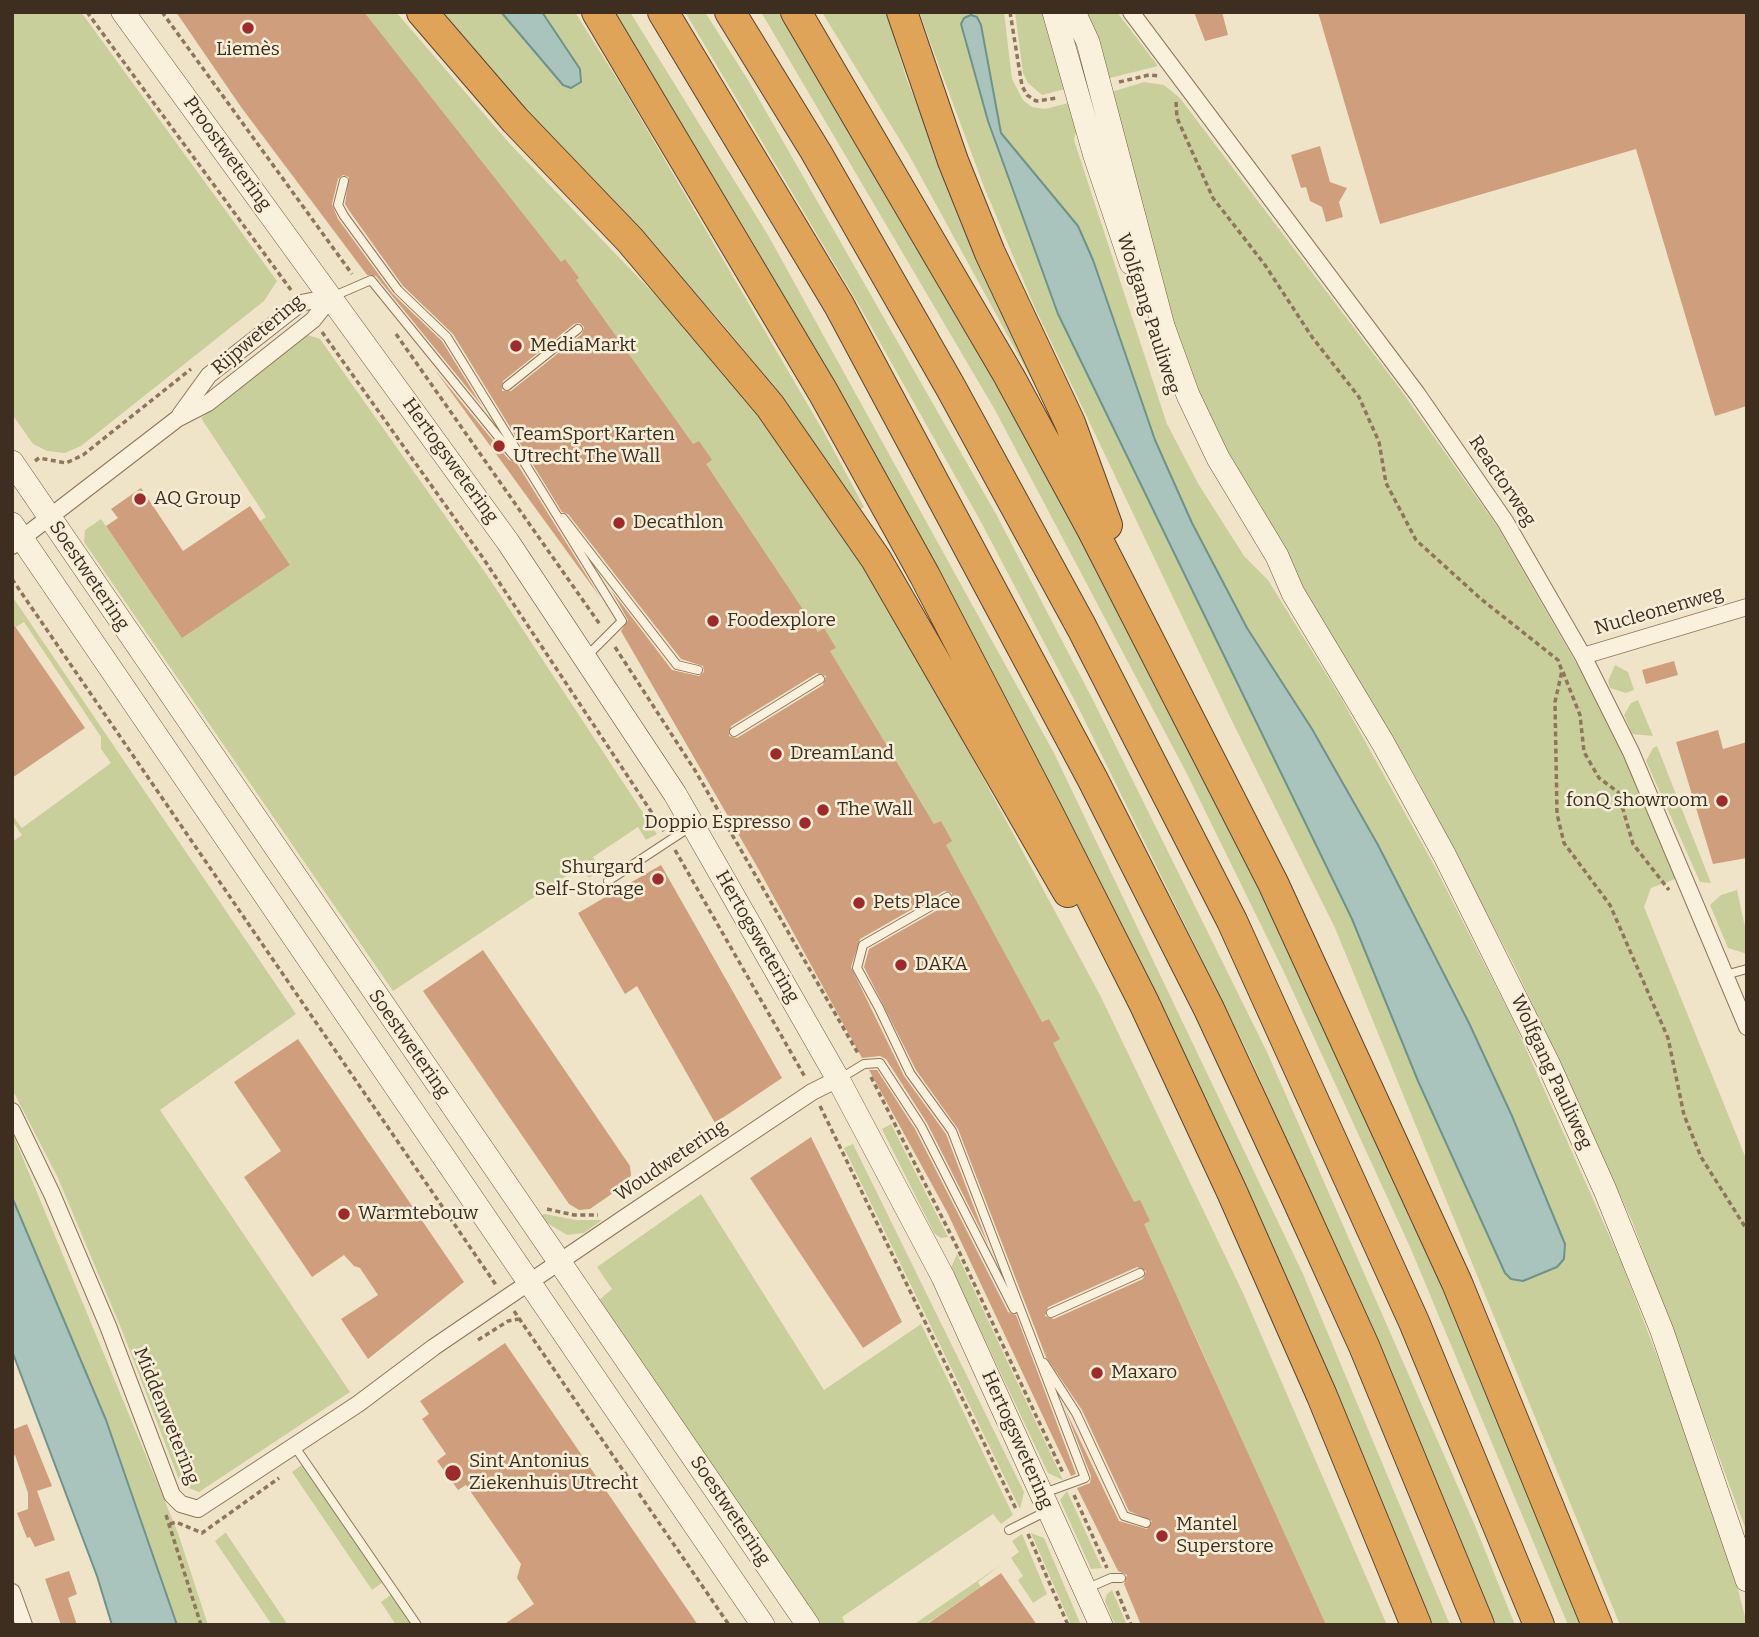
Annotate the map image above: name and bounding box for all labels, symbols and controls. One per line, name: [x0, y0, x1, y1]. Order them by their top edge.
marker: Liemès: [240, 20, 256, 36]
place label: Liemès: [216, 39, 280, 61]
street label: Proostwetering: [178, 93, 276, 215]
street label: Wolfgang Pauliweg: [1111, 231, 1185, 397]
street label: Rijpwetering: [207, 290, 309, 380]
place label: MediaMarkt: [530, 335, 636, 357]
marker: MediaMarkt: [508, 338, 524, 354]
street label: Hertogswetering: [397, 394, 503, 528]
place label: TeamSport Karten Utrecht The Wall: [513, 424, 675, 468]
street label: Reactorweg: [1463, 431, 1541, 531]
marker: TeamSport Karten Utrecht The Wall: [491, 438, 507, 454]
place label: AQ Group: [154, 488, 241, 510]
marker: AQ Group: [132, 491, 148, 507]
place label: Decathlon: [633, 512, 724, 534]
marker: Decathlon: [611, 515, 627, 531]
street label: Soestwetering: [44, 517, 134, 635]
street label: Nucleonenweg: [1592, 582, 1726, 640]
place label: Foodexplore: [727, 610, 836, 632]
marker: Foodexplore: [705, 613, 721, 629]
place label: DreamLand: [790, 743, 894, 765]
marker: DreamLand: [768, 746, 784, 762]
place label: fonQ showroom: [1566, 790, 1708, 812]
marker: fonQ showroom: [1714, 793, 1730, 809]
place label: The Wall: [837, 799, 913, 821]
marker: The Wall: [815, 802, 831, 818]
place label: Doppio Espresso: [644, 812, 791, 834]
marker: Doppio Espresso: [797, 815, 813, 831]
place label: Shurgard Self-Storage: [535, 857, 644, 901]
street label: Hertogswetering: [710, 867, 804, 1007]
marker: Shurgard Self-Storage: [650, 871, 666, 887]
place label: Pets Place: [873, 892, 960, 914]
marker: Pets Place: [851, 895, 867, 911]
place label: DAKA: [915, 954, 968, 976]
marker: DAKA: [893, 957, 909, 973]
street label: Soestwetering: [363, 985, 455, 1103]
street label: Wolfgang Pauliweg: [1505, 991, 1597, 1153]
street label: Woudwetering: [611, 1115, 731, 1207]
place label: Warmtebouw: [358, 1203, 478, 1225]
marker: Warmtebouw: [336, 1206, 352, 1222]
street label: Middenwetering: [128, 1344, 204, 1488]
place label: Maxaro: [1111, 1362, 1177, 1384]
marker: Maxaro: [1089, 1365, 1105, 1381]
street label: Hertogswetering: [976, 1367, 1058, 1513]
place label: Sint Antonius Ziekenhuis Utrecht: [469, 1451, 639, 1495]
street label: Soestwetering: [685, 1452, 775, 1570]
marker: Sint Antonius Ziekenhuis Utrecht: [443, 1463, 463, 1483]
place label: Mantel Superstore: [1176, 1514, 1274, 1558]
marker: Mantel Superstore: [1154, 1528, 1170, 1544]

